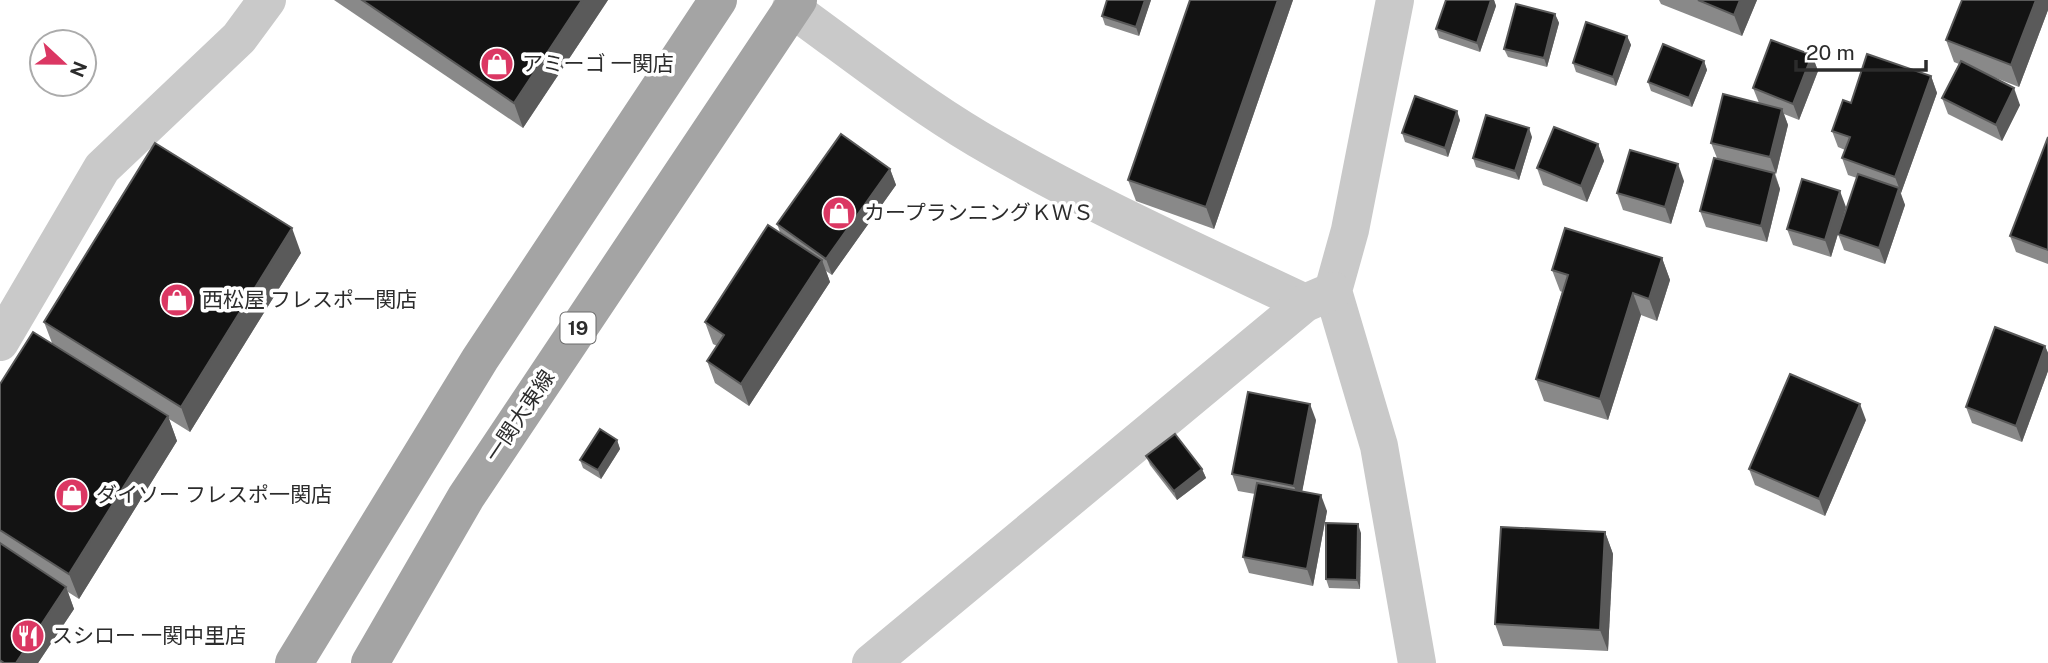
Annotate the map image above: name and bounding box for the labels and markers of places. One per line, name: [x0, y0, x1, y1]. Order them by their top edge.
shop icon: アミーゴ 一関店: [478, 45, 516, 83]
place label: アミーゴ 一関店: [522, 51, 674, 76]
shop icon: カープランニングＫＷＳ: [820, 194, 858, 232]
place label: カープランニングＫＷＳ: [864, 200, 1094, 225]
shop icon: 西松屋 フレスポ一関店: [158, 281, 196, 319]
place label: 西松屋 フレスポ一関店: [202, 287, 417, 312]
shop icon: ダイソー フレスポ一関店: [53, 476, 91, 514]
place label: ダイソー フレスポ一関店: [96, 482, 332, 507]
restaurant icon: スシロー 一関中里店: [9, 617, 47, 655]
place label: スシロー 一関中里店: [52, 623, 246, 648]

